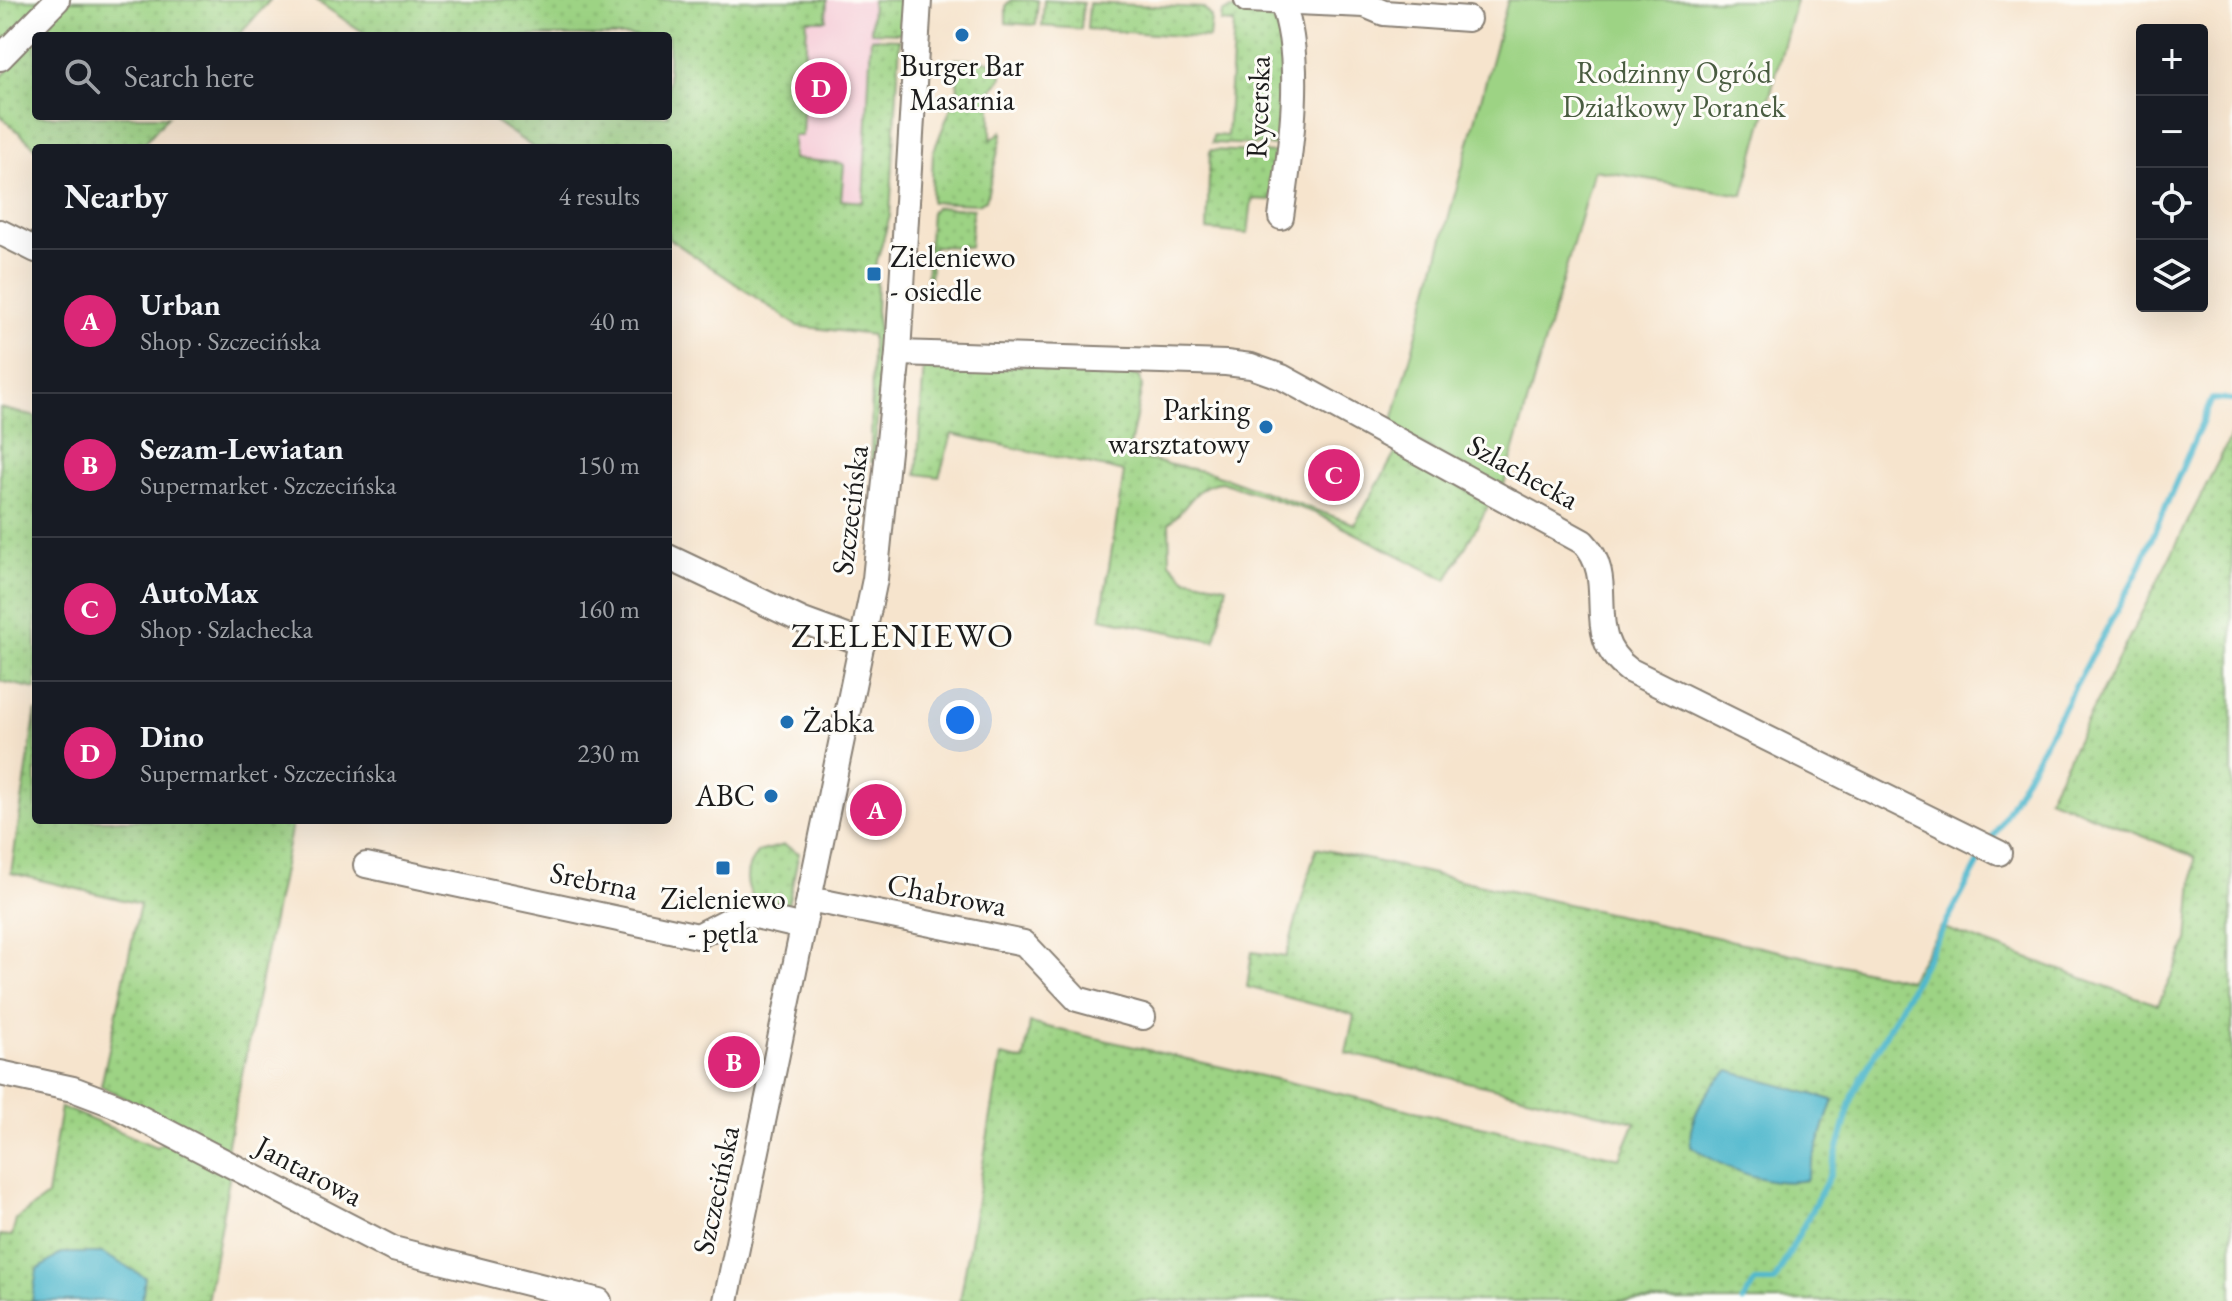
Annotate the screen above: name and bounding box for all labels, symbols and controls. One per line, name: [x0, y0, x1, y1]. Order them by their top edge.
map controls: [2136, 24, 2208, 312]
button: +: [2136, 24, 2208, 96]
marker: Burger Bar Masarnia: [953, 26, 971, 44]
search box: [32, 32, 672, 120]
place label: Burger Bar Masarnia: [900, 46, 1024, 119]
park label: Rodzinny Ogród Działkowy Poranek: [1562, 53, 1787, 126]
icon: search: [60, 54, 104, 98]
street label: Rycerska: [1236, 55, 1279, 159]
text: Search here: [124, 57, 254, 96]
pin: D: [795, 58, 847, 118]
button: −: [2136, 96, 2208, 168]
button: locate: [2136, 168, 2208, 240]
text: Nearby: [64, 174, 168, 218]
text: 4 results: [559, 179, 640, 213]
place label: Zieleniewo - osiedle: [890, 237, 1016, 310]
button: layers: [2136, 240, 2208, 312]
marker: Zieleniewo - osiedle: [865, 265, 883, 283]
text: Urban: [140, 285, 221, 324]
text: A: [81, 304, 99, 338]
text: 40 m: [590, 304, 640, 338]
text: Shop · Szczecińska: [140, 324, 321, 358]
place label: Parking warsztatowy: [1108, 390, 1251, 463]
marker: Parking warsztatowy: [1257, 418, 1275, 436]
street label: Szlachecka: [1461, 425, 1586, 518]
text: Sezam-Lewiatan: [140, 429, 344, 468]
street label: Szczecińska: [822, 443, 877, 577]
pin: C: [1308, 445, 1360, 505]
text: B: [82, 448, 98, 482]
text: 150 m: [577, 448, 640, 482]
text: Supermarket · Szczecińska: [140, 468, 397, 502]
text: AutoMax: [140, 573, 259, 612]
text: C: [81, 592, 99, 626]
text: 160 m: [577, 592, 640, 626]
text: Shop · Szlachecka: [140, 612, 313, 646]
district label: ZIELENIEWO: [791, 613, 1015, 657]
your location: [940, 700, 980, 740]
place label: Żabka: [803, 702, 874, 741]
marker: Żabka: [778, 713, 796, 731]
text: Dino: [140, 717, 204, 756]
text: D: [80, 736, 100, 770]
text: 230 m: [577, 736, 640, 770]
text: Supermarket · Szczecińska: [140, 756, 397, 790]
place label: ABC: [694, 776, 755, 815]
pin: A: [850, 780, 902, 840]
marker: ABC: [762, 787, 780, 805]
street label: Srebrna: [547, 852, 642, 909]
marker: Zieleniewo - pętla: [714, 859, 732, 877]
street label: Chabrowa: [884, 864, 1010, 925]
place label: Zieleniewo - pętla: [660, 879, 786, 952]
pin: B: [708, 1032, 760, 1092]
street label: Szczecińska: [683, 1122, 748, 1258]
street label: Jantarowa: [246, 1125, 370, 1215]

